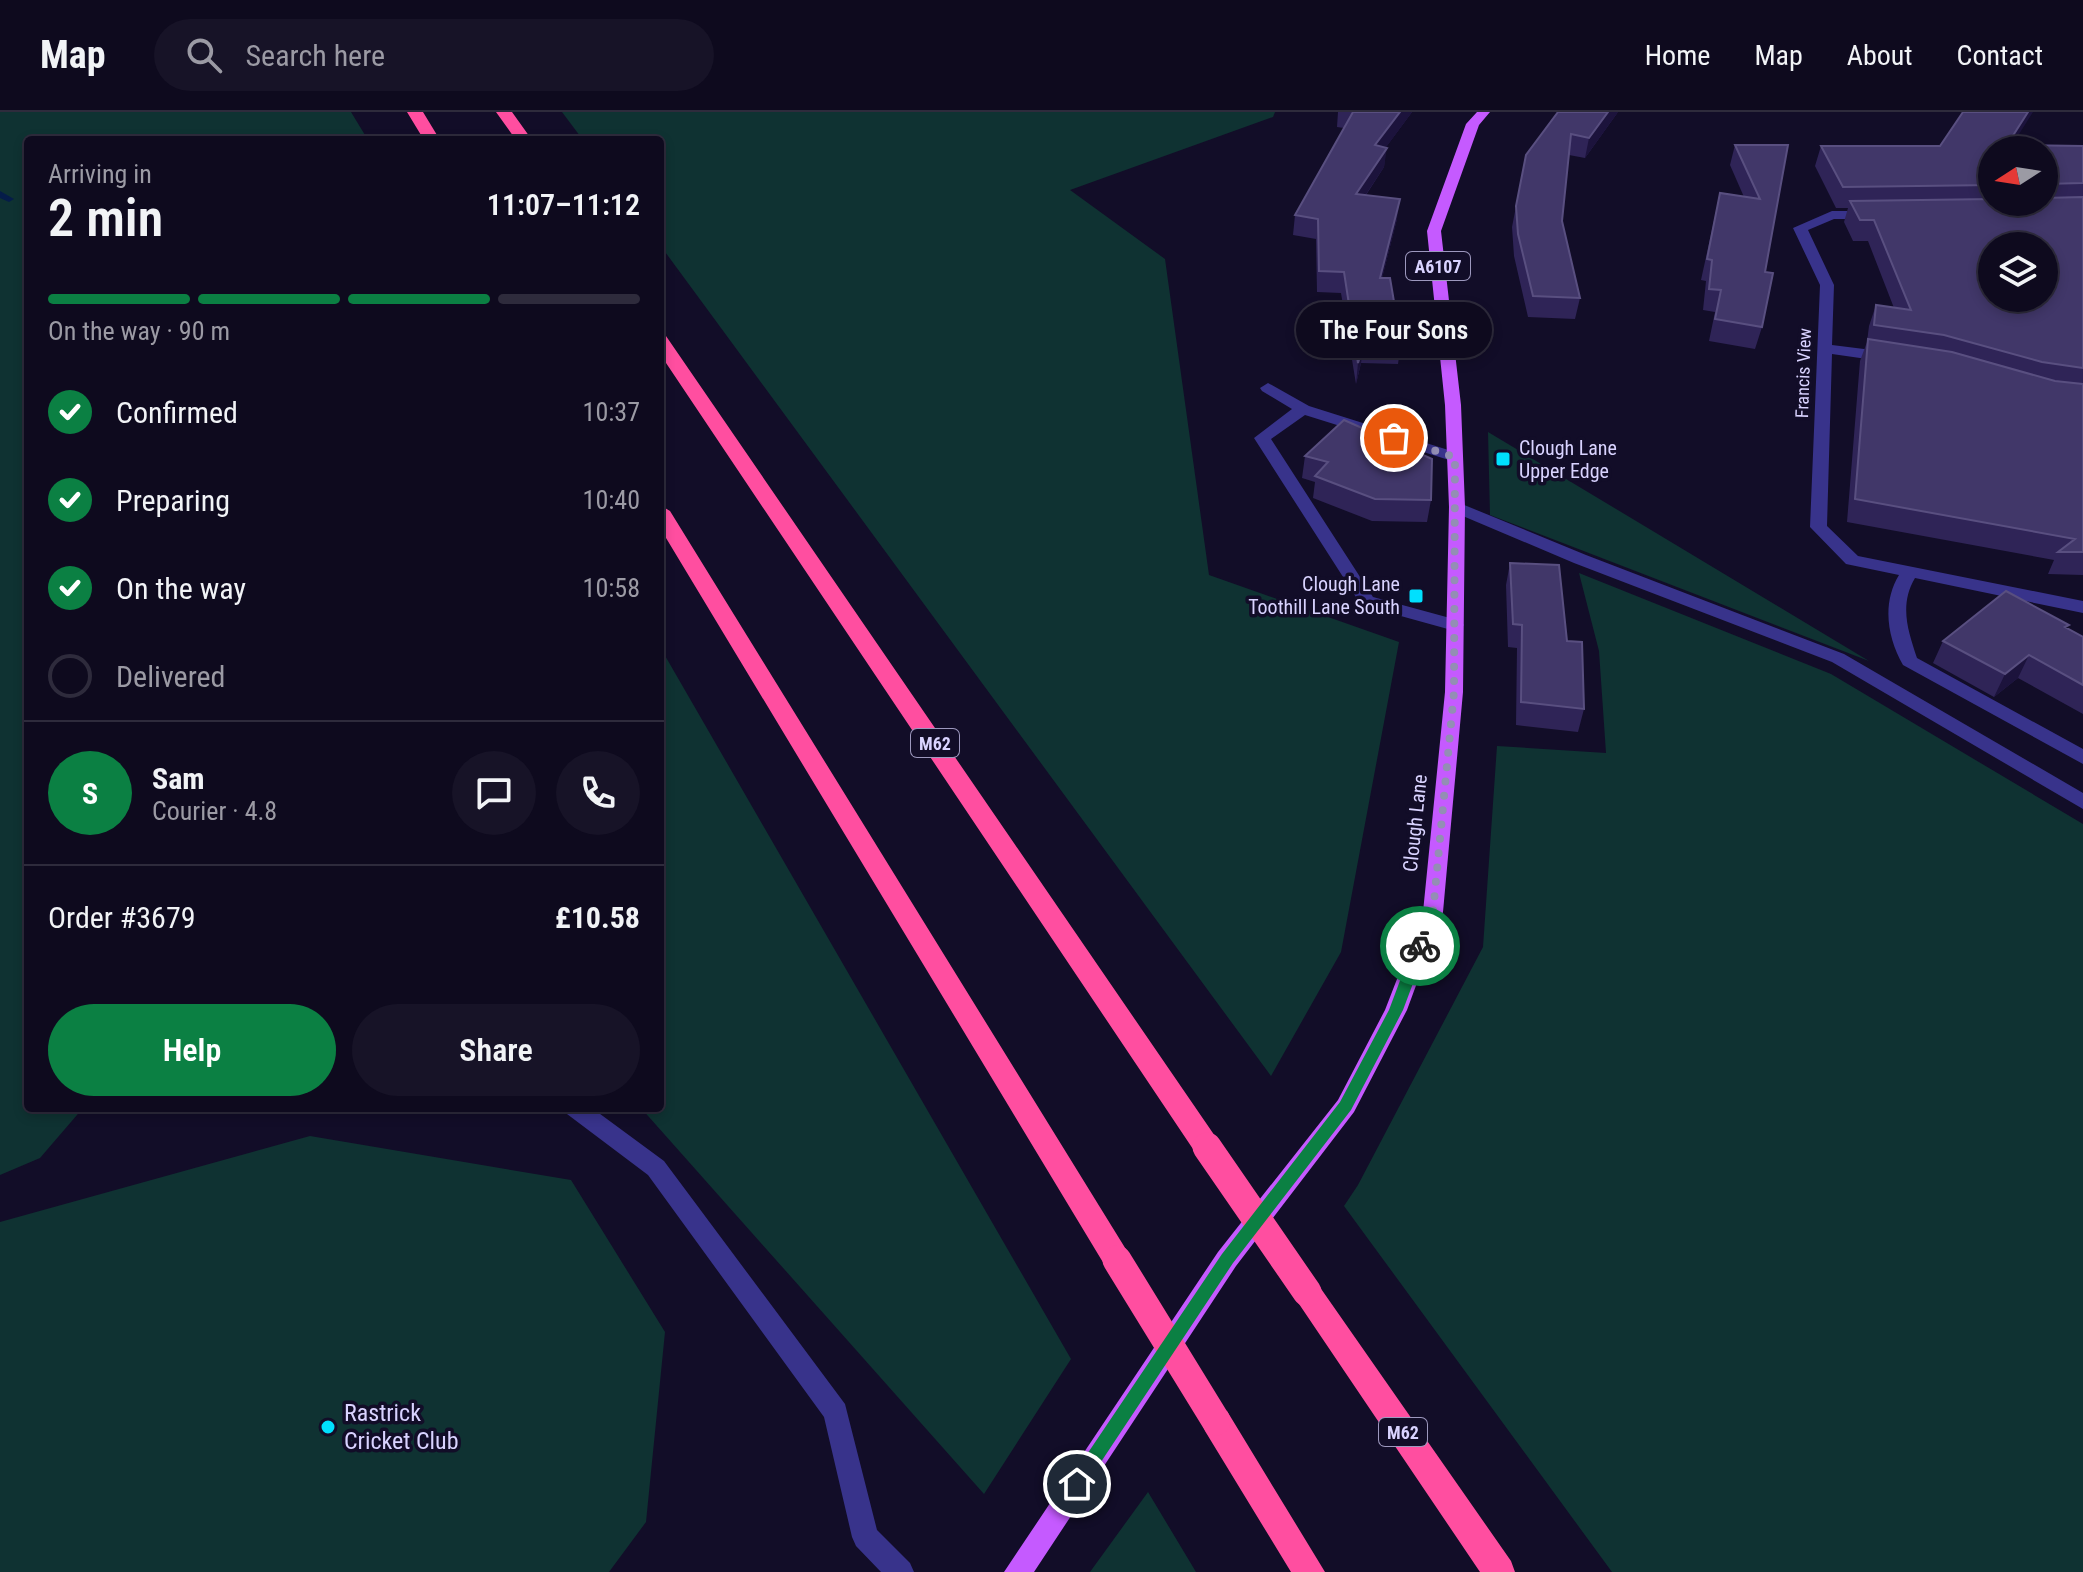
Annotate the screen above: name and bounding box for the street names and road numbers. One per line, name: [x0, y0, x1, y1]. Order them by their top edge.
road number: A6107: [1406, 252, 1470, 280]
street label: Francis View: [1791, 327, 1815, 418]
road number: M62: [911, 729, 959, 757]
street label: Clough Lane: [1398, 773, 1432, 873]
road number: M62: [1379, 1418, 1427, 1446]

